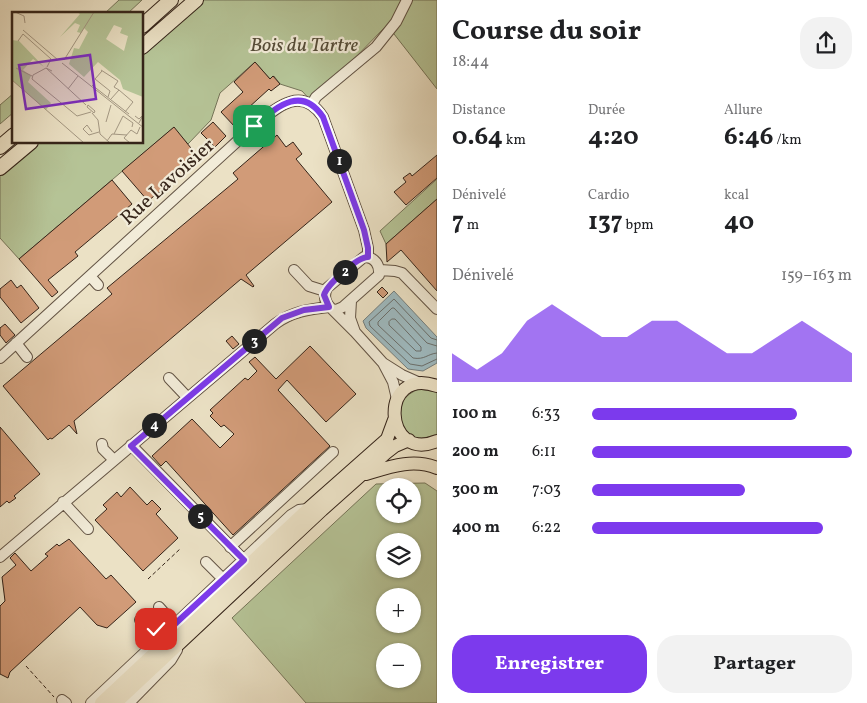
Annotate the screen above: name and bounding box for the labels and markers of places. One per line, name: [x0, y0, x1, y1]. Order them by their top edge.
pin: [233, 105, 275, 147]
pin: 1: [326, 148, 352, 174]
pin: 2: [332, 260, 358, 284]
pin: 3: [242, 328, 266, 354]
pin: 4: [142, 412, 166, 438]
pin: 5: [188, 504, 212, 528]
pin: [135, 608, 177, 650]

